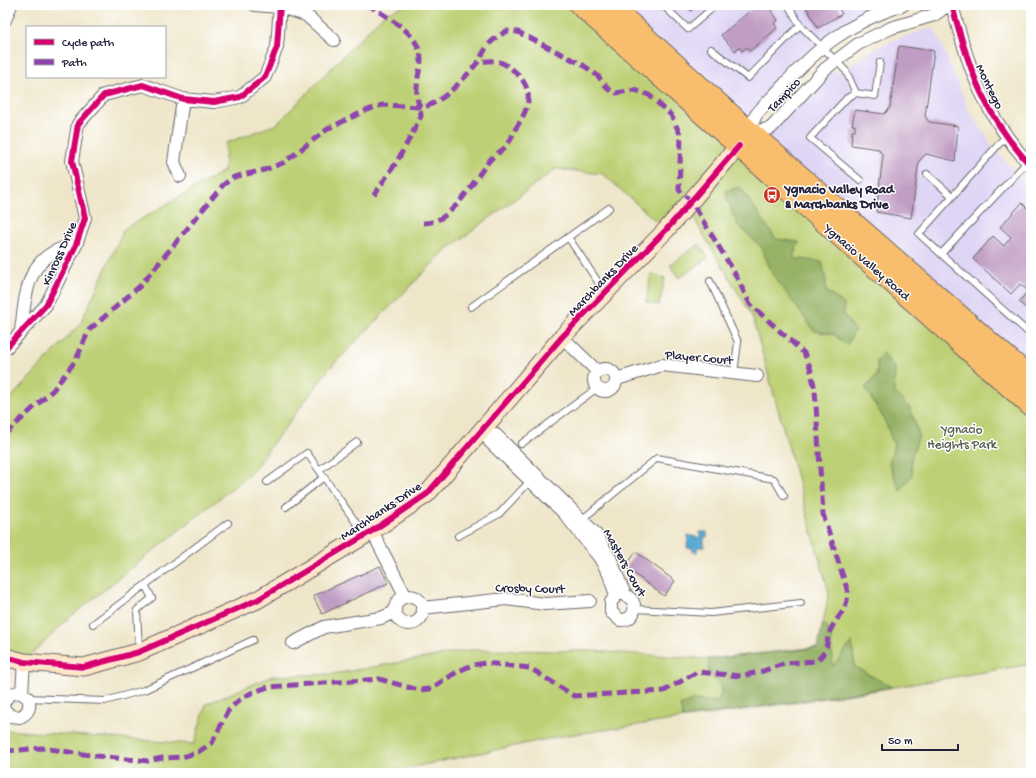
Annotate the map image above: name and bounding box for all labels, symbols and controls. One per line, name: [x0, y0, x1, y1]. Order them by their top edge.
legend: [26, 26, 166, 78]
text: Cycle path: [62, 37, 115, 51]
text: Path: [61, 57, 87, 71]
street label: Montego: [971, 62, 1006, 112]
street label: Tampico: [764, 75, 805, 117]
place label: Ygnacio Valley Road & Marchbanks Drive: [783, 183, 895, 213]
bus stop icon: Ygnacio Valley Road & Marchbanks Drive: [762, 185, 782, 205]
street label: Kinross Drive: [40, 219, 81, 288]
street label: Ygnacio Valley Road: [820, 221, 913, 305]
street label: Marchbanks Drive: [566, 241, 642, 320]
street label: Player Court: [663, 348, 735, 369]
park label: Ygnacio Heights Park: [927, 423, 998, 453]
street label: Marchbanks Drive: [338, 479, 425, 545]
street label: Masters Court: [599, 527, 649, 601]
street label: Crosby Court: [495, 581, 566, 598]
scale bar: [882, 726, 958, 752]
text: 50 m: [888, 735, 913, 749]

